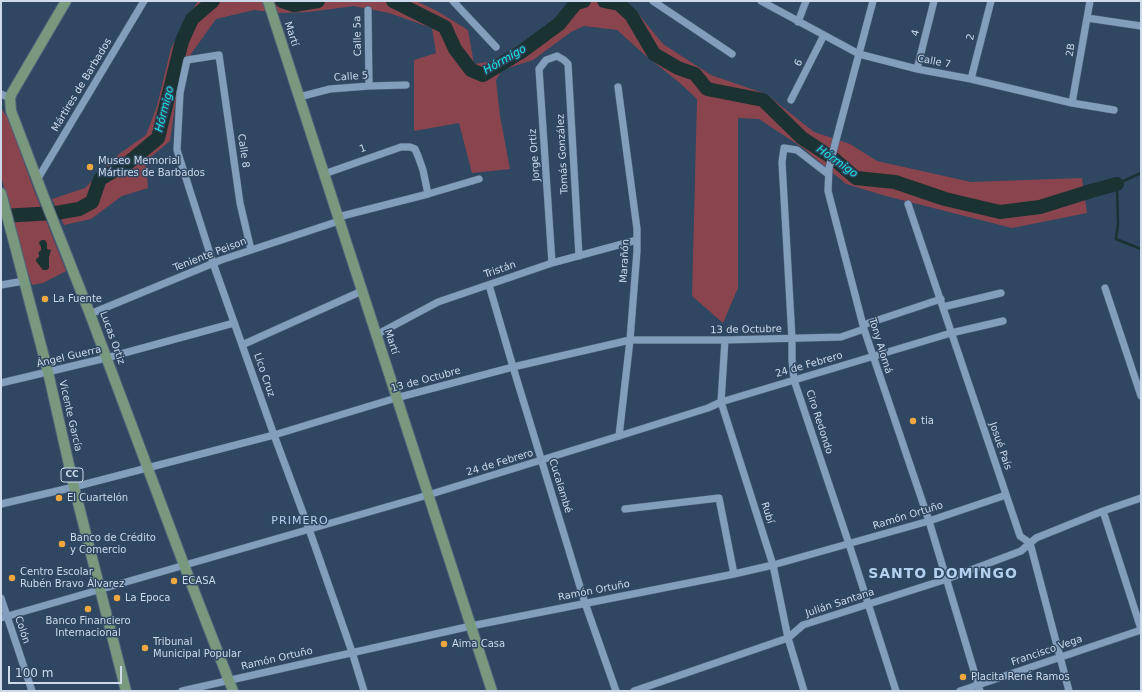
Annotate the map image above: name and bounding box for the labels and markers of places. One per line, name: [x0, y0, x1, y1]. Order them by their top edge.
place label: Museo Memorial Mártires de Barbados: [98, 155, 205, 178]
marker: Museo Memorial Mártires de Barbados: [85, 162, 95, 172]
place label: La Fuente: [53, 293, 102, 305]
marker: La Fuente: [40, 294, 50, 304]
place label: tia: [921, 415, 934, 427]
marker: tia: [908, 416, 918, 426]
place label: El Cuartelón: [67, 492, 128, 504]
marker: El Cuartelón: [54, 493, 64, 503]
place label: Banco de Crédito y Comercio: [70, 532, 156, 556]
marker: Banco de Crédito y Comercio: [57, 539, 67, 549]
place label: Centro Escolar Rubén Bravo Álvarez: [20, 566, 124, 590]
marker: Centro Escolar Rubén Bravo Álvarez: [7, 573, 17, 583]
place label: ECASA: [182, 575, 216, 587]
marker: ECASA: [169, 576, 179, 586]
place label: La Epoca: [125, 592, 170, 604]
marker: La Epoca: [112, 593, 122, 603]
marker: Banco Financiero Internacional: [83, 604, 93, 614]
place label: Banco Financiero Internacional: [45, 615, 131, 638]
place label: Tribunal Municipal Popular: [153, 636, 241, 660]
place label: Aima Casa: [452, 638, 505, 650]
marker: Aima Casa: [439, 639, 449, 649]
marker: Tribunal Municipal Popular: [140, 643, 150, 653]
place label: Placita René Ramos: [971, 671, 1070, 683]
marker: Placita René Ramos: [958, 672, 968, 682]

